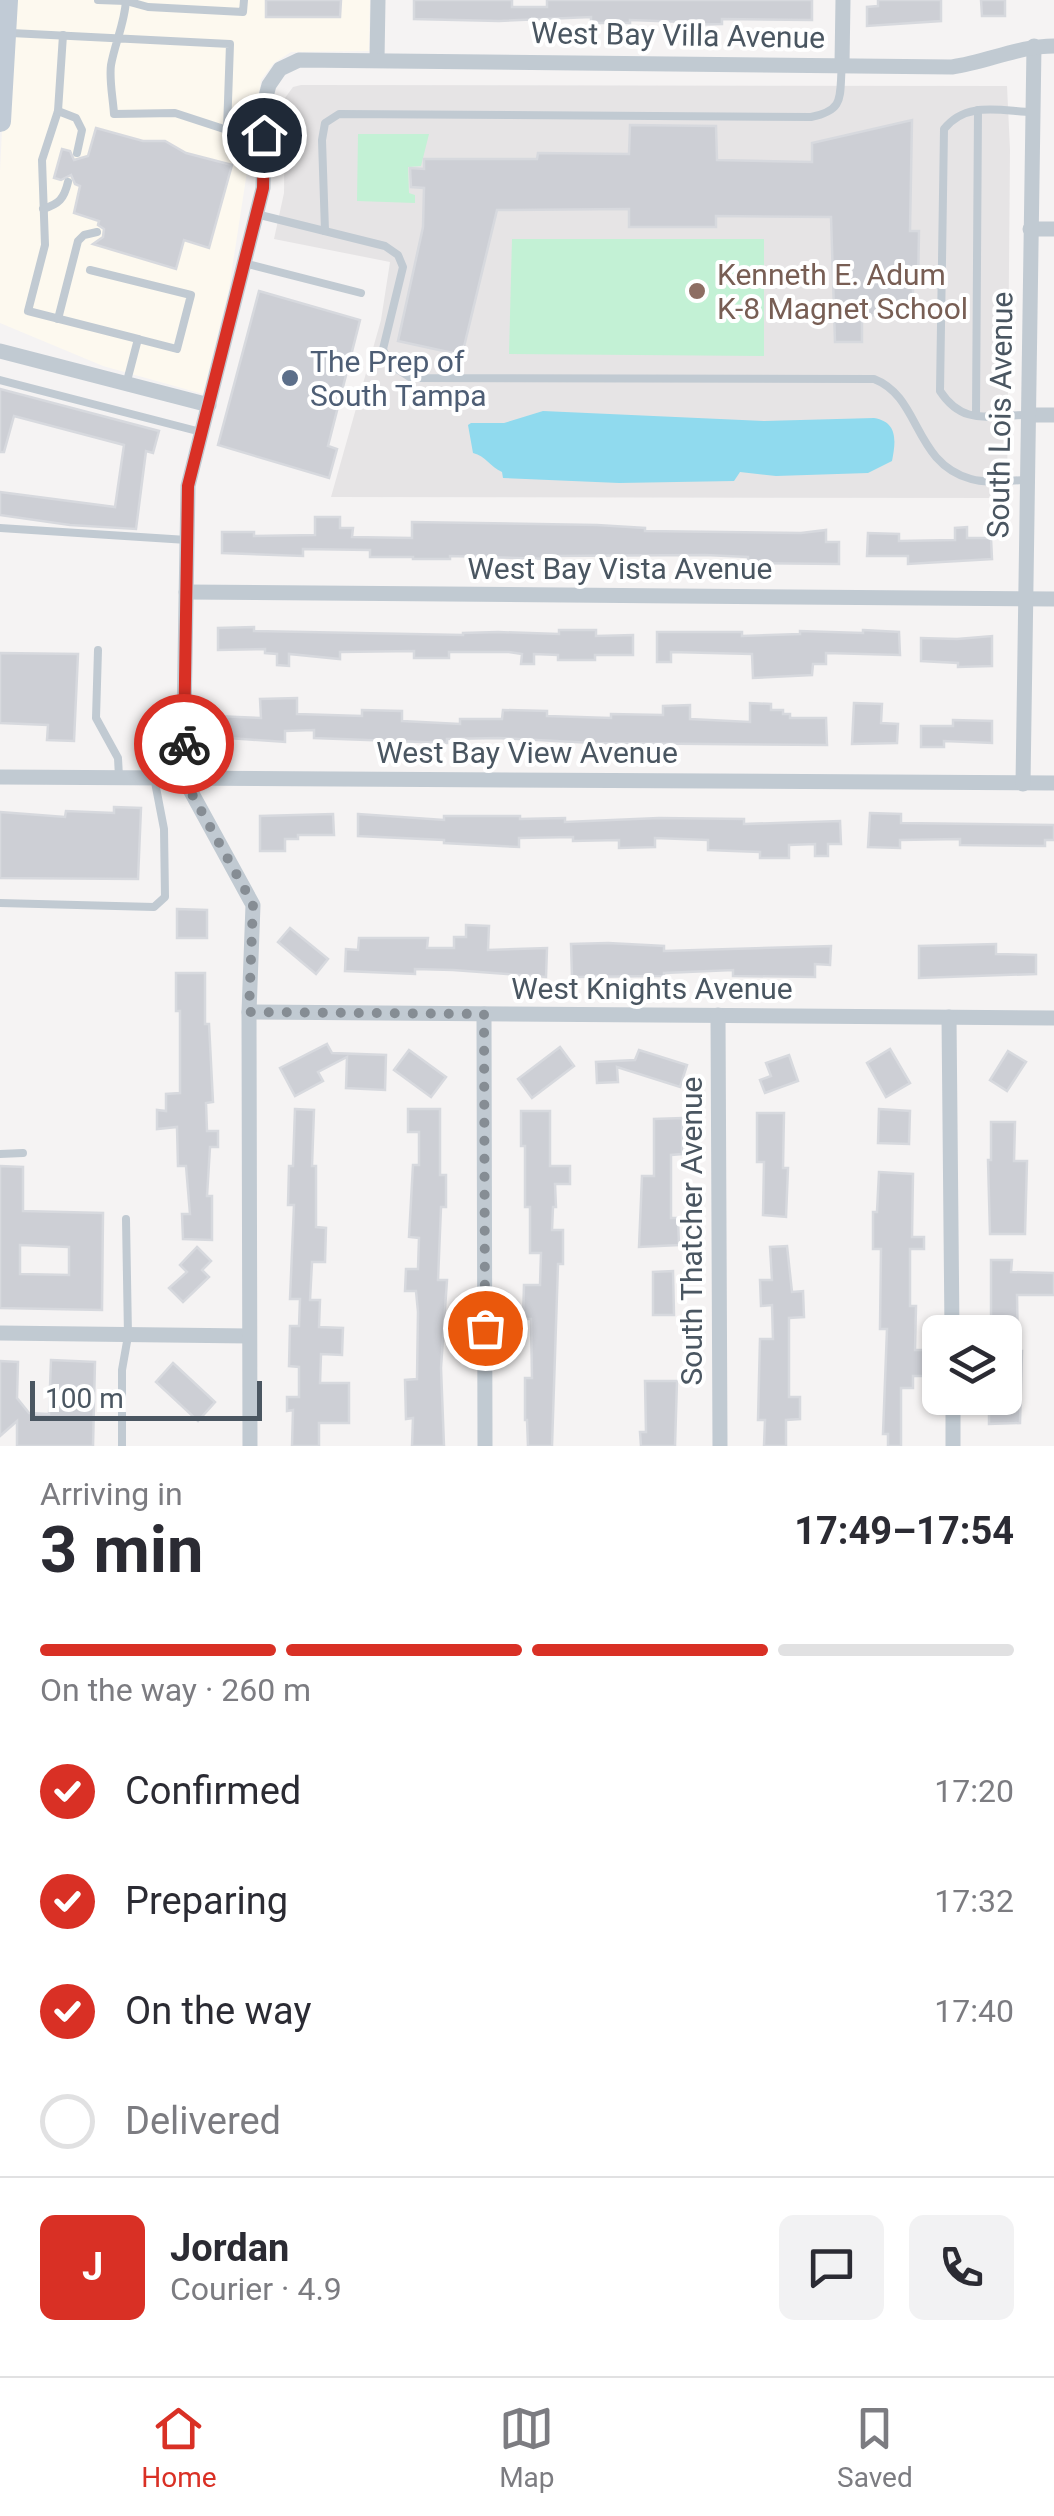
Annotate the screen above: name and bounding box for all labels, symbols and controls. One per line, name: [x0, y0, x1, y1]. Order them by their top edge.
street label: West Bay Villa Avenue: [531, 15, 825, 55]
pin: [222, 93, 307, 178]
icon: home: [237, 108, 292, 163]
place label: Kenneth E. Adum K-8 Magnet School: [717, 257, 968, 326]
marker: Kenneth E. Adum K-8 Magnet School: [686, 280, 708, 302]
street label: South Lois Avenue: [980, 291, 1020, 539]
place label: The Prep of South Tampa: [310, 344, 487, 413]
marker: The Prep of South Tampa: [279, 367, 301, 389]
street label: West Bay Vista Avenue: [468, 551, 772, 586]
courier: [134, 694, 234, 794]
icon: bike: [157, 717, 212, 772]
street label: West Bay View Avenue: [376, 735, 678, 770]
street label: West Knights Avenue: [511, 971, 793, 1006]
street label: South Thatcher Avenue: [674, 1076, 709, 1386]
pin: [443, 1286, 528, 1371]
icon: bag: [458, 1301, 513, 1356]
map controls: [922, 1315, 1022, 1415]
button: layers: [922, 1315, 1022, 1415]
scale bar: [30, 1376, 262, 1420]
text: 100 m: [45, 1382, 124, 1415]
text: Arriving in: [40, 1475, 183, 1513]
text: 17:49–17:54: [794, 1509, 1014, 1553]
text: 3 min: [40, 1512, 203, 1588]
text: On the way · 260 m: [40, 1671, 311, 1709]
icon: check: [40, 1764, 95, 1819]
text: Confirmed: [125, 1769, 301, 1813]
text: 17:20: [934, 1772, 1014, 1810]
icon: check: [40, 1874, 95, 1929]
text: Preparing: [125, 1879, 288, 1923]
text: 17:32: [934, 1882, 1014, 1920]
icon: check: [40, 1984, 95, 2039]
text: On the way: [125, 1989, 311, 2033]
text: 17:40: [934, 1992, 1014, 2030]
text: Delivered: [125, 2099, 281, 2143]
button: chat: [779, 2215, 884, 2320]
button: phone: [909, 2215, 1014, 2320]
text: Jordan: [170, 2226, 289, 2270]
text: J: [82, 2245, 103, 2289]
text: Courier · 4.9: [170, 2270, 342, 2308]
tab: Home: [141, 2401, 217, 2494]
tab: Map: [499, 2401, 555, 2494]
tab: Saved: [837, 2401, 913, 2494]

